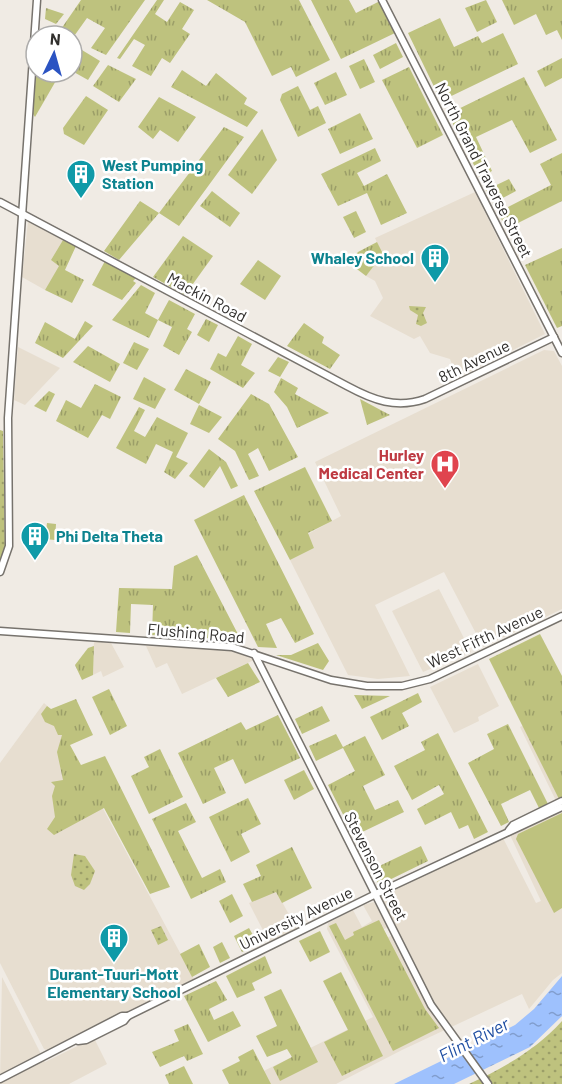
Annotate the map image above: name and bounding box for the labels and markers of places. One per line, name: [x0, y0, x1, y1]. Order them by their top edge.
place label: West Pumping Station: [102, 155, 204, 192]
building icon: West Pumping Station: [65, 158, 97, 200]
building icon: Whaley School: [419, 242, 451, 284]
place label: Whaley School: [311, 248, 414, 267]
place label: Hurley Medical Center: [319, 445, 424, 482]
hospital icon: Hurley Medical Center: [429, 448, 461, 490]
building icon: Phi Delta Theta: [19, 520, 51, 562]
place label: Phi Delta Theta: [56, 526, 163, 545]
building icon: Durant-Tuuri-Mott Elementary School: [98, 922, 130, 964]
place label: Durant-Tuuri-Mott Elementary School: [47, 964, 181, 1001]

